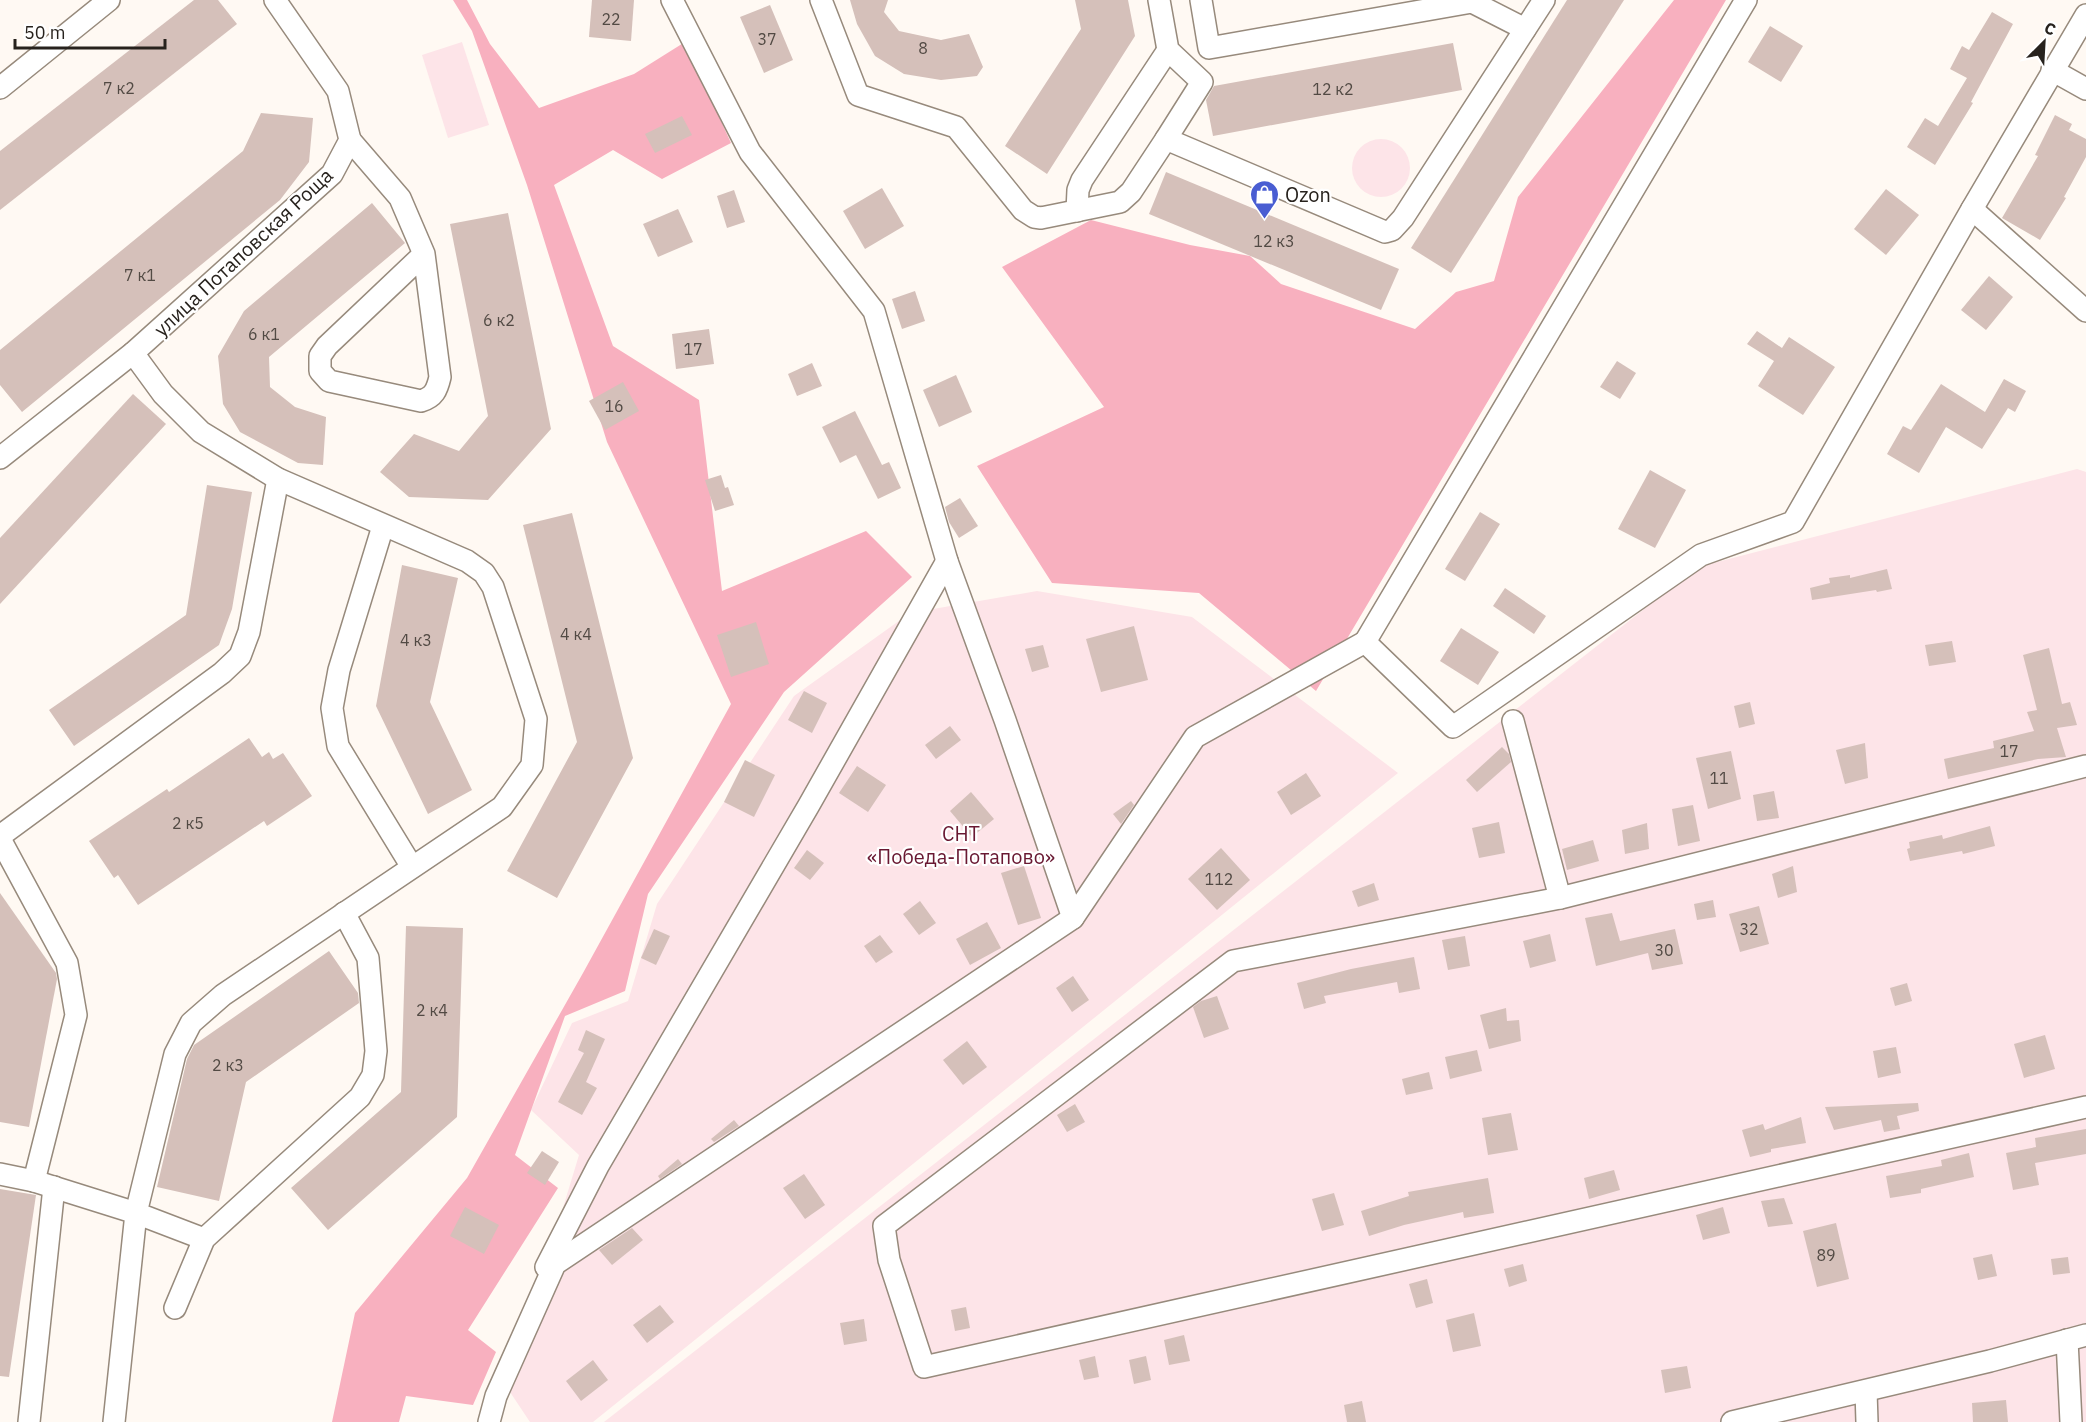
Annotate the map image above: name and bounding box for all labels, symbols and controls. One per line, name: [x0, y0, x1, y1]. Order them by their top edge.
house number: 22: [601, 9, 621, 29]
scale bar: [15, 12, 165, 50]
north arrow: [2014, 12, 2074, 72]
text: С: [2041, 17, 2059, 40]
text: 50 m: [24, 21, 66, 44]
house number: 37: [757, 29, 777, 49]
house number: 8: [918, 38, 928, 58]
house number: 7 к2: [103, 78, 135, 98]
house number: 12 к2: [1312, 79, 1354, 99]
street label: улица Потаповская Роща: [148, 162, 339, 342]
shop icon: Ozon: [1248, 178, 1280, 220]
place label: Ozon: [1285, 181, 1331, 208]
house number: 12 к3: [1253, 231, 1295, 251]
house number: 7 к1: [124, 265, 156, 285]
house number: 6 к2: [483, 310, 515, 330]
house number: 6 к1: [248, 324, 280, 344]
house number: 17: [683, 339, 703, 359]
house number: 16: [604, 396, 624, 416]
house number: 4 к4: [560, 624, 592, 644]
house number: 4 к3: [400, 630, 432, 650]
house number: 17: [1999, 741, 2019, 761]
house number: 11: [1709, 768, 1729, 788]
house number: 2 к5: [172, 813, 204, 833]
park label: СНТ «Победа-Потапово»: [867, 820, 1055, 870]
house number: 112: [1205, 869, 1233, 889]
house number: 32: [1739, 919, 1759, 939]
house number: 30: [1654, 940, 1674, 960]
house number: 2 к4: [416, 1000, 448, 1020]
house number: 2 к3: [212, 1055, 244, 1075]
house number: 89: [1816, 1245, 1836, 1265]

